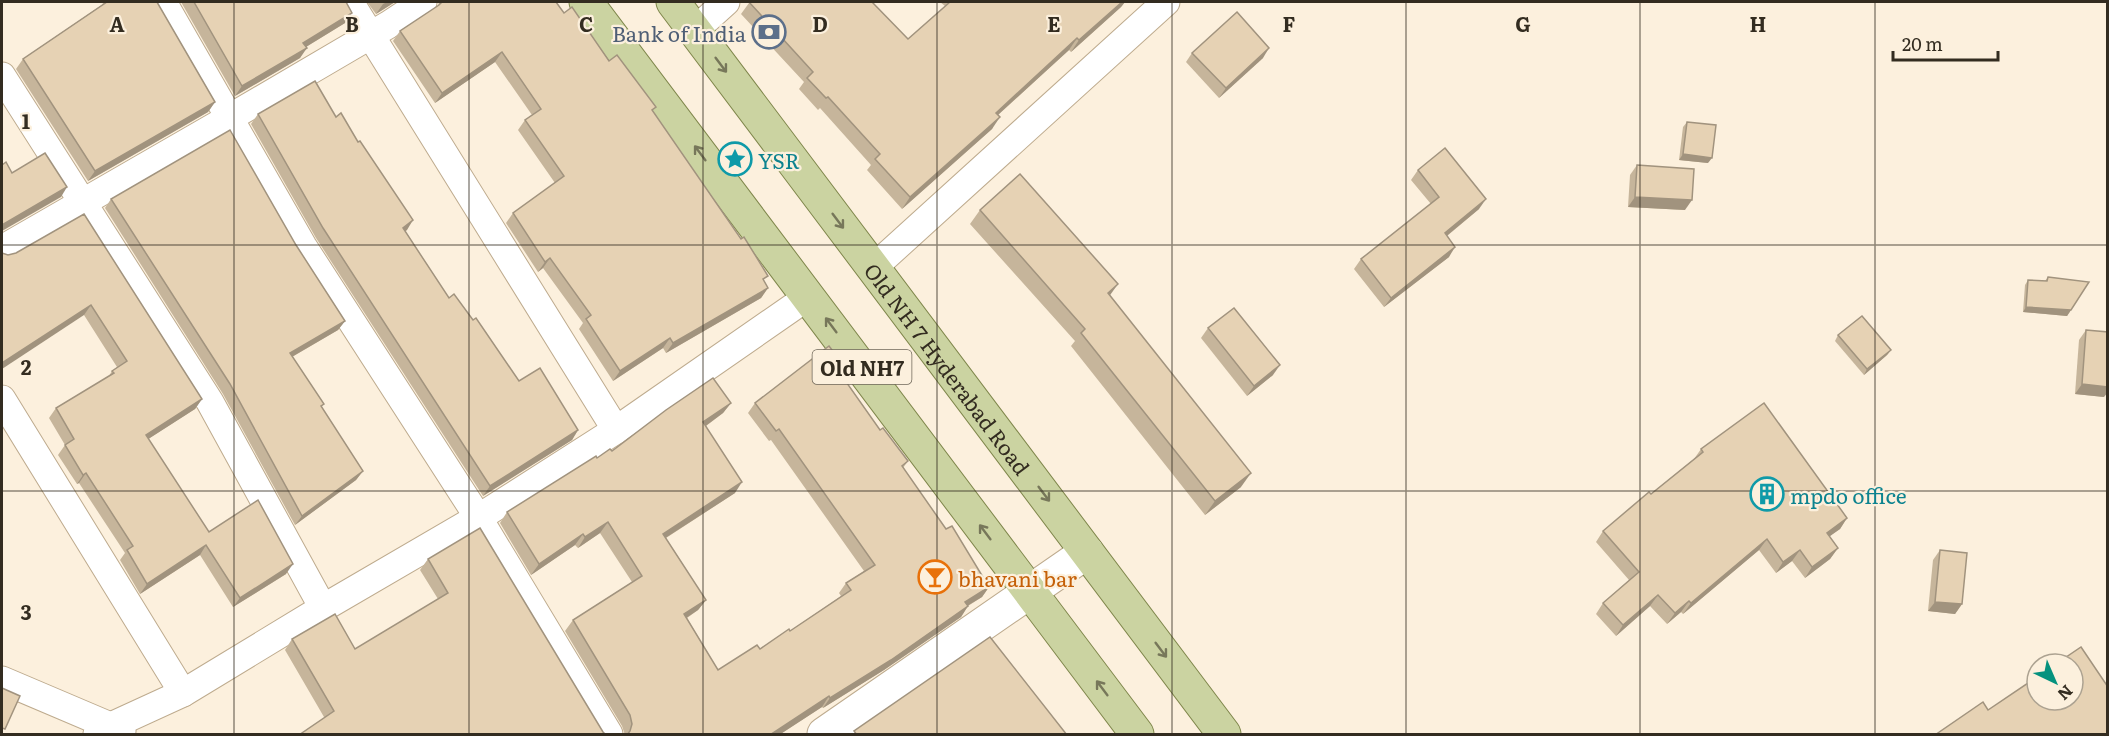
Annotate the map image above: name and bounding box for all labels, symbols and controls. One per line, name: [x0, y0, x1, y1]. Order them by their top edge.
text: A: [109, 8, 125, 38]
text: B: [345, 8, 359, 38]
text: C: [579, 8, 593, 38]
text: D: [812, 8, 828, 38]
text: E: [1047, 8, 1061, 38]
text: F: [1283, 8, 1296, 38]
text: G: [1515, 8, 1531, 38]
text: H: [1750, 8, 1766, 38]
bank icon: Bank of India: [751, 14, 787, 50]
place label: Bank of India: [612, 17, 747, 48]
scale bar: [1893, 24, 1998, 62]
text: 20 m: [1902, 30, 1943, 57]
one-way arrow: [714, 57, 727, 73]
text: 1: [22, 105, 30, 135]
place icon: YSR: [717, 141, 753, 177]
place label: YSR: [758, 144, 800, 175]
one-way arrow: [694, 145, 707, 161]
one-way arrow: [831, 213, 844, 229]
street label: Old NH 7 Hyderabad Road: [858, 255, 1039, 481]
one-way arrow: [824, 318, 837, 334]
road number: Old NH7: [812, 350, 912, 384]
text: 2: [21, 351, 32, 381]
building icon: mpdo office: [1749, 476, 1785, 512]
place label: mpdo office: [1790, 479, 1907, 510]
one-way arrow: [1037, 486, 1050, 502]
one-way arrow: [979, 524, 992, 540]
bar icon: bhavani bar: [917, 559, 953, 595]
place label: bhavani bar: [958, 562, 1077, 593]
text: 3: [20, 596, 32, 626]
one-way arrow: [1154, 642, 1167, 658]
north arrow: [2025, 652, 2085, 712]
one-way arrow: [1096, 680, 1109, 696]
text: N: [2053, 680, 2079, 707]

